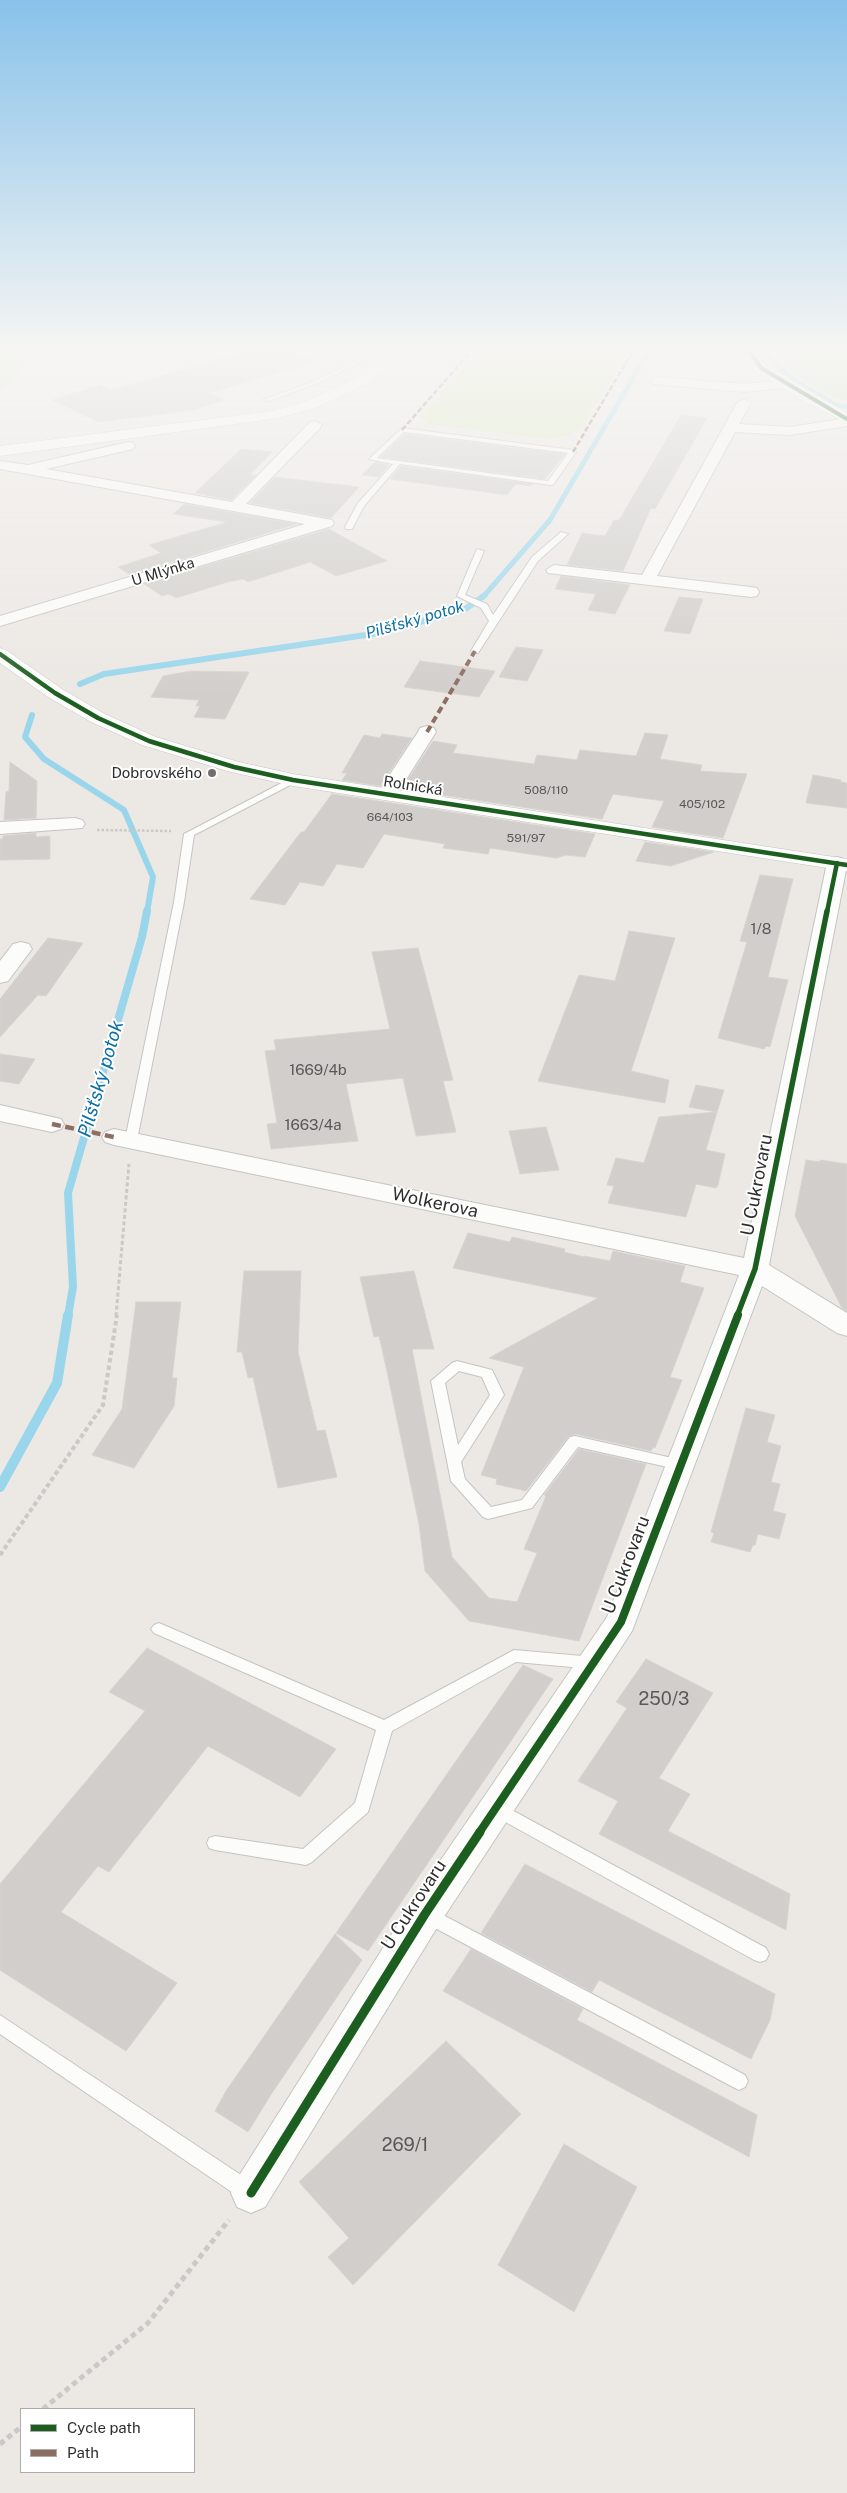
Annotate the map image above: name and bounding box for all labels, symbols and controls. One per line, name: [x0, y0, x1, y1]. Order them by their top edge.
street label: U Mlýnka: [129, 554, 197, 590]
water label: Pilšťský potok: [364, 597, 466, 643]
place label: Dobrovského: [111, 764, 202, 782]
marker: Dobrovského: [206, 767, 218, 779]
street label: Rolnická: [382, 772, 444, 800]
house number: 508/110: [524, 783, 568, 797]
house number: 405/102: [679, 797, 725, 811]
house number: 664/103: [367, 810, 413, 824]
house number: 591/97: [507, 831, 545, 845]
house number: 1/8: [750, 920, 772, 938]
water label: Pilšťský potok: [73, 1018, 129, 1140]
house number: 1669/4b: [289, 1061, 347, 1079]
house number: 1663/4a: [284, 1116, 342, 1134]
street label: U Cukrovaru: [737, 1132, 777, 1238]
street label: Wolkerova: [390, 1183, 480, 1223]
street label: U Cukrovaru: [597, 1513, 655, 1617]
house number: 250/3: [639, 1688, 689, 1710]
street label: U Cukrovaru: [377, 1856, 451, 1954]
house number: 269/1: [382, 2134, 428, 2156]
legend: [20, 2408, 195, 2473]
text: Cycle path: [67, 2419, 141, 2436]
text: Path: [67, 2444, 99, 2461]

